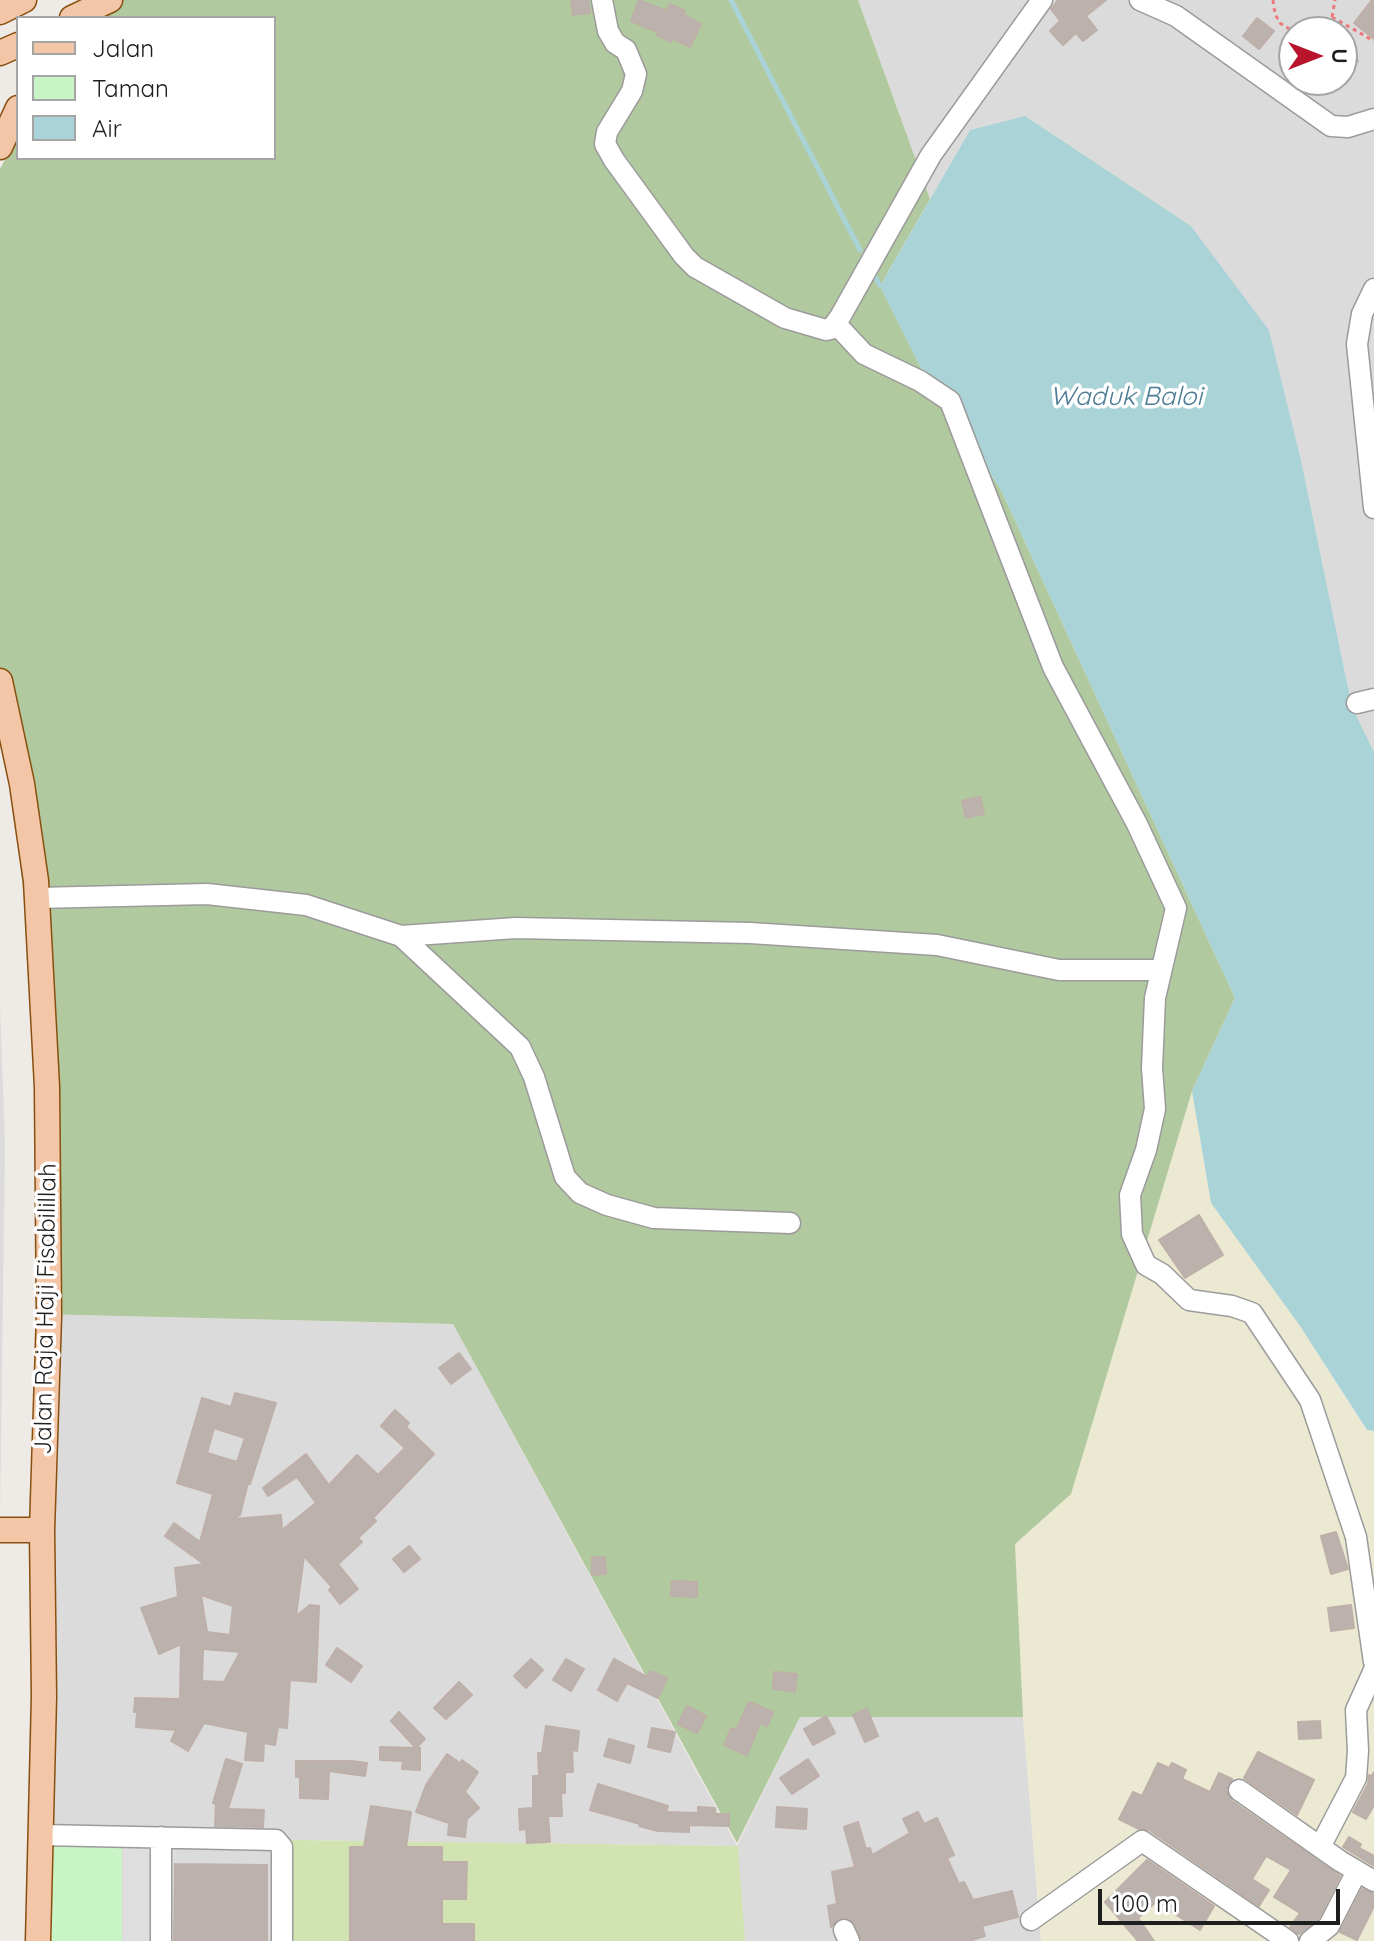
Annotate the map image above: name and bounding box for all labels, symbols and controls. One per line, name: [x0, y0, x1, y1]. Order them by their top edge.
legend: [16, 16, 276, 160]
north arrow: [1278, 16, 1358, 96]
text: Jalan: [92, 33, 154, 63]
text: U: [1326, 48, 1354, 64]
text: Taman: [92, 73, 169, 103]
text: Air: [92, 113, 122, 143]
water label: Waduk Baloi: [1050, 381, 1202, 413]
street label: Jalan Raja Haji Fisabilillah: [29, 1163, 63, 1455]
scale bar: [1102, 1873, 1344, 1923]
text: 100 m: [1112, 1888, 1178, 1918]

